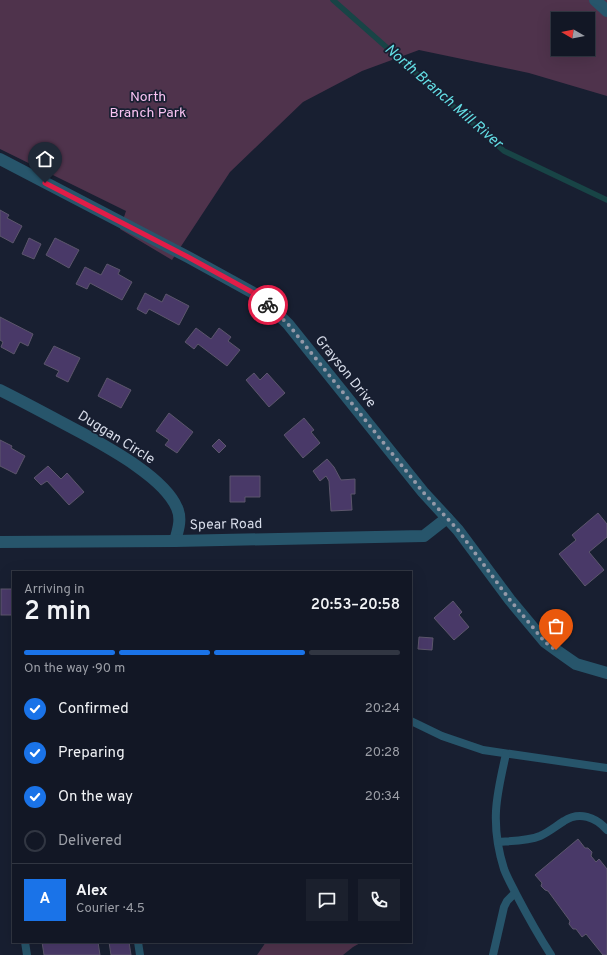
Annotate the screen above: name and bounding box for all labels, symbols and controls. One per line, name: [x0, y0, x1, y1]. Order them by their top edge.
north arrow: [551, 12, 595, 56]
map controls: [551, 12, 595, 56]
water label: North Branch Mill River: [380, 40, 507, 154]
park label: North Branch Park: [109, 89, 187, 122]
pin: [28, 142, 62, 183]
icon: home: [34, 148, 56, 170]
courier: [248, 285, 288, 325]
icon: bike: [257, 294, 279, 316]
street label: Grayson Drive: [311, 333, 379, 411]
street label: Duggan Circle: [74, 408, 158, 468]
street label: Spear Road: [190, 516, 262, 534]
text: Arriving in: [24, 582, 85, 598]
text: 2 min: [24, 596, 91, 629]
text: 20:53–20:58: [311, 596, 400, 615]
pin: [539, 609, 573, 650]
icon: bag: [545, 615, 567, 637]
text: On the way · 90 m: [24, 661, 125, 677]
icon: check: [24, 698, 46, 720]
text: Confirmed: [58, 700, 129, 719]
text: 20:24: [365, 701, 400, 717]
icon: check: [24, 742, 46, 764]
text: Preparing: [58, 744, 125, 763]
text: 20:28: [365, 745, 400, 761]
icon: check: [24, 786, 46, 808]
text: On the way: [58, 788, 133, 807]
text: 20:34: [365, 789, 400, 805]
text: Delivered: [58, 832, 122, 851]
button: chat: [306, 879, 348, 921]
button: phone: [358, 879, 400, 921]
text: Alex: [76, 882, 108, 901]
text: A: [40, 890, 50, 909]
text: Courier · 4.5: [76, 901, 145, 917]

